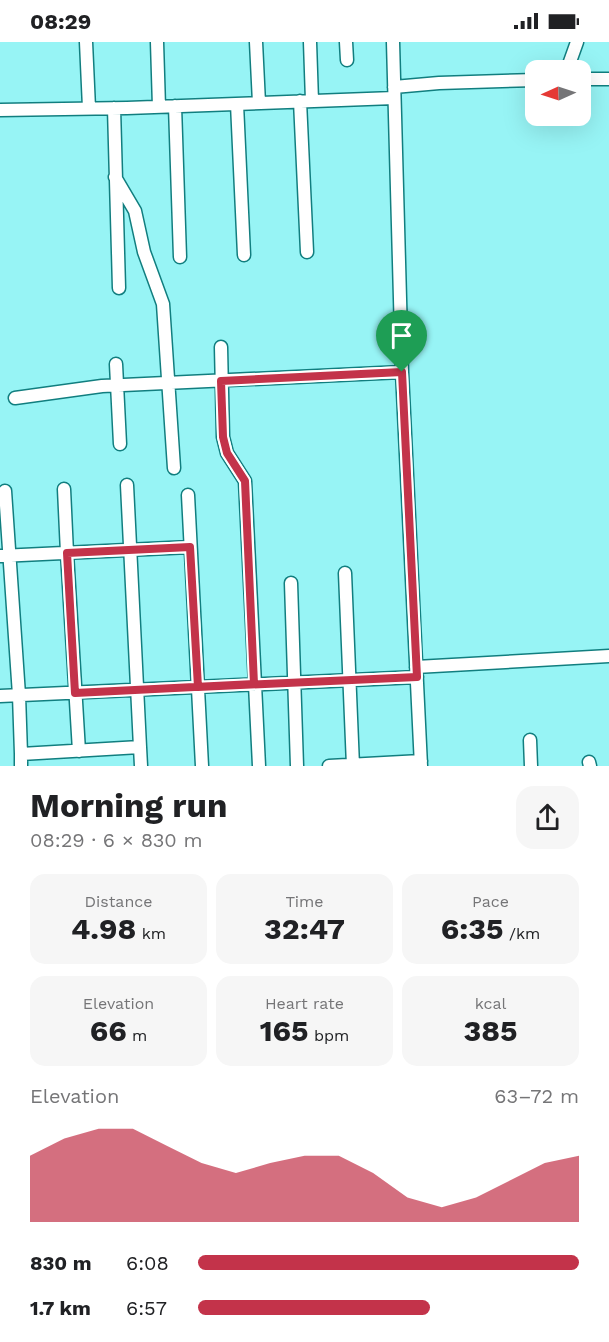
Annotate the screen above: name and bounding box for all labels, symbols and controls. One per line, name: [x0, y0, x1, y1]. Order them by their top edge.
text: 08:29: [30, 9, 91, 34]
north arrow: [525, 60, 591, 126]
map controls: [525, 60, 591, 126]
pin: [376, 310, 427, 372]
icon: arrive: [385, 319, 418, 352]
text: Morning run: [30, 786, 227, 825]
button: share: [516, 786, 579, 849]
text: 08:29 · 6 × 830 m: [30, 828, 203, 852]
text: Distance: [84, 892, 153, 911]
text: Time: [285, 892, 324, 911]
text: Pace: [472, 892, 509, 911]
text: 4.98: [71, 911, 136, 946]
text: 32:47: [264, 911, 345, 946]
text: 6:35: [441, 911, 504, 946]
text: km: [136, 924, 166, 943]
text: /km: [504, 924, 540, 943]
text: Elevation: [83, 994, 154, 1013]
text: Heart rate: [265, 994, 344, 1013]
text: kcal: [475, 994, 506, 1013]
text: 66: [90, 1013, 127, 1048]
text: 165: [260, 1013, 309, 1048]
text: 385: [463, 1013, 518, 1048]
text: m: [127, 1026, 147, 1045]
text: bpm: [309, 1026, 349, 1045]
text: Elevation: [30, 1084, 119, 1108]
text: 63–72 m: [494, 1084, 579, 1108]
text: 830 m: [30, 1251, 92, 1275]
text: 6:08: [126, 1251, 169, 1275]
text: 1.7 km: [30, 1296, 91, 1320]
text: 6:57: [126, 1296, 167, 1320]

